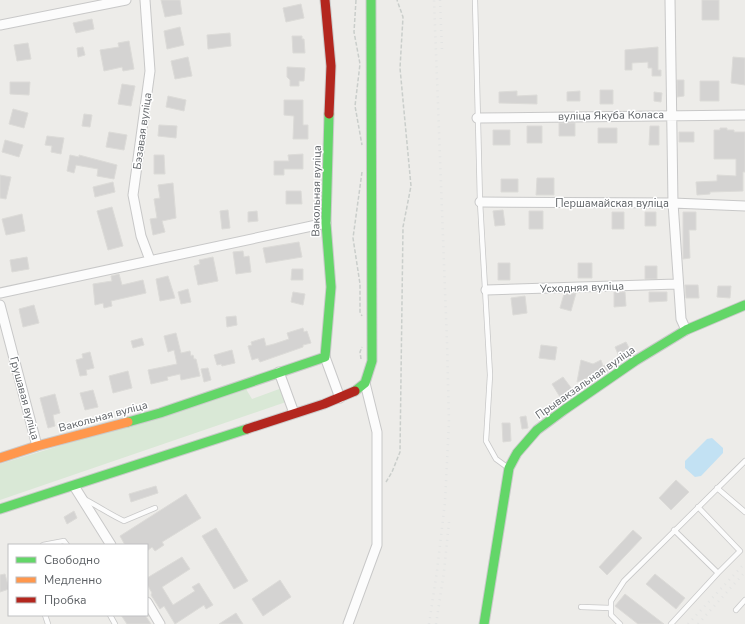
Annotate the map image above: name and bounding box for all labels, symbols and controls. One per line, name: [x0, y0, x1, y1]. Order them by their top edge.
street label: Бэзавая вуліца: [130, 91, 155, 171]
street label: вуліца Якуба Коласа: [558, 107, 664, 124]
street label: Вакольная вуліца: [308, 145, 325, 237]
street label: Першамайская вуліца: [555, 196, 669, 211]
street label: Усходняя вуліца: [539, 279, 624, 296]
street label: Прывакзальная вуліца: [533, 342, 638, 422]
street label: Грушавая вуліца: [6, 355, 43, 442]
street label: Вакольная вуліца: [57, 397, 149, 436]
legend: [8, 544, 148, 616]
text: Свободно: [44, 552, 100, 568]
text: Медленно: [44, 572, 102, 588]
text: Пробка: [44, 592, 87, 608]

